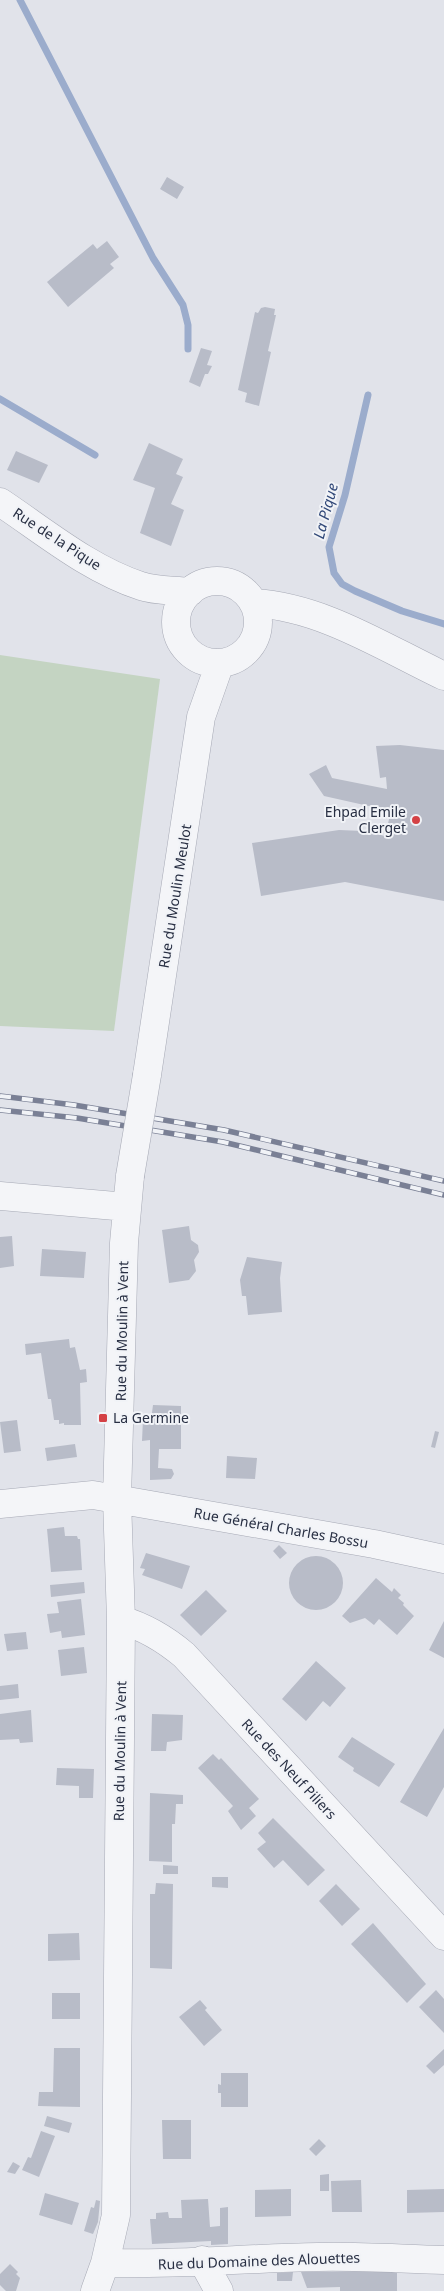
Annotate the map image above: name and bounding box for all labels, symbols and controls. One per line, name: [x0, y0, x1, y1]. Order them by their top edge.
water label: La Pique: [308, 480, 342, 541]
street label: Rue de la Pique: [10, 503, 105, 574]
place label: Ehpad Emile Clerget: [325, 802, 406, 837]
marker: Ehpad Emile Clerget: [410, 814, 422, 826]
street label: Rue du Moulin Meulot: [154, 823, 195, 969]
street label: Rue du Moulin à Vent: [111, 1261, 132, 1401]
place label: La Germine: [113, 1408, 189, 1427]
marker: La Germine: [97, 1412, 109, 1424]
street label: Rue Général Charles Bossu: [192, 1503, 370, 1552]
street label: Rue du Moulin à Vent: [109, 1681, 130, 1821]
street label: Rue des Neuf Piliers: [238, 1714, 341, 1823]
street label: Rue du Domaine des Alouettes: [158, 2247, 361, 2274]

